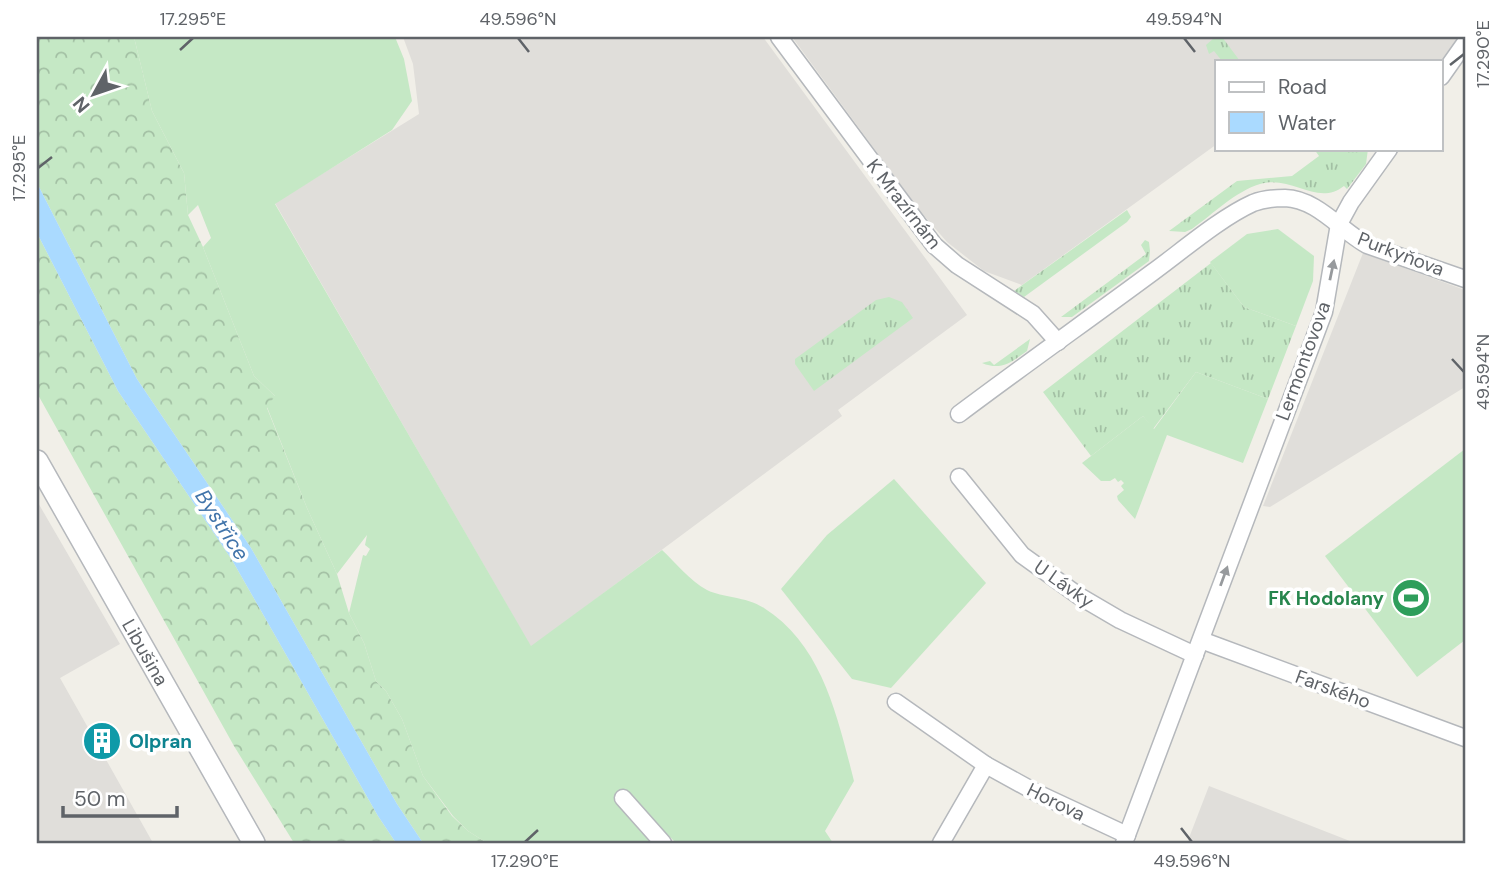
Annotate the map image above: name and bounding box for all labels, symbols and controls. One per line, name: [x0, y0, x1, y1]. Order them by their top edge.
text: 17.295°E: [160, 7, 226, 31]
text: 49.596°N: [480, 7, 556, 31]
text: 49.594°N: [1146, 7, 1222, 31]
text: 17.290°E: [1471, 20, 1495, 88]
north arrow: [60, 60, 130, 130]
legend: [1215, 60, 1442, 150]
text: Road: [1278, 73, 1327, 101]
text: N: [67, 91, 95, 118]
text: Water: [1278, 109, 1336, 137]
text: 17.295°E: [7, 135, 31, 201]
street label: K Mrazírnám: [861, 154, 947, 254]
street label: Purkyňova: [1354, 226, 1448, 282]
one-way arrow: [1327, 259, 1338, 281]
street label: Lermontovova: [1270, 298, 1336, 424]
text: 49.594°N: [1471, 334, 1495, 410]
water label: Bystřice: [189, 484, 255, 566]
street label: U Lávky: [1029, 554, 1099, 614]
one-way arrow: [1219, 566, 1230, 587]
sports icon: FK Hodolany: [1390, 577, 1432, 619]
place label: FK Hodolany: [1268, 586, 1385, 611]
street label: Libušina: [117, 614, 174, 690]
street label: Farského: [1292, 664, 1374, 714]
building icon: Olpran: [81, 720, 123, 762]
place label: Olpran: [129, 729, 192, 754]
scale bar: [63, 775, 177, 819]
street label: Horova: [1023, 777, 1089, 827]
text: 50 m: [74, 785, 125, 813]
text: 17.290°E: [491, 849, 559, 873]
text: 49.596°N: [1154, 849, 1230, 873]

